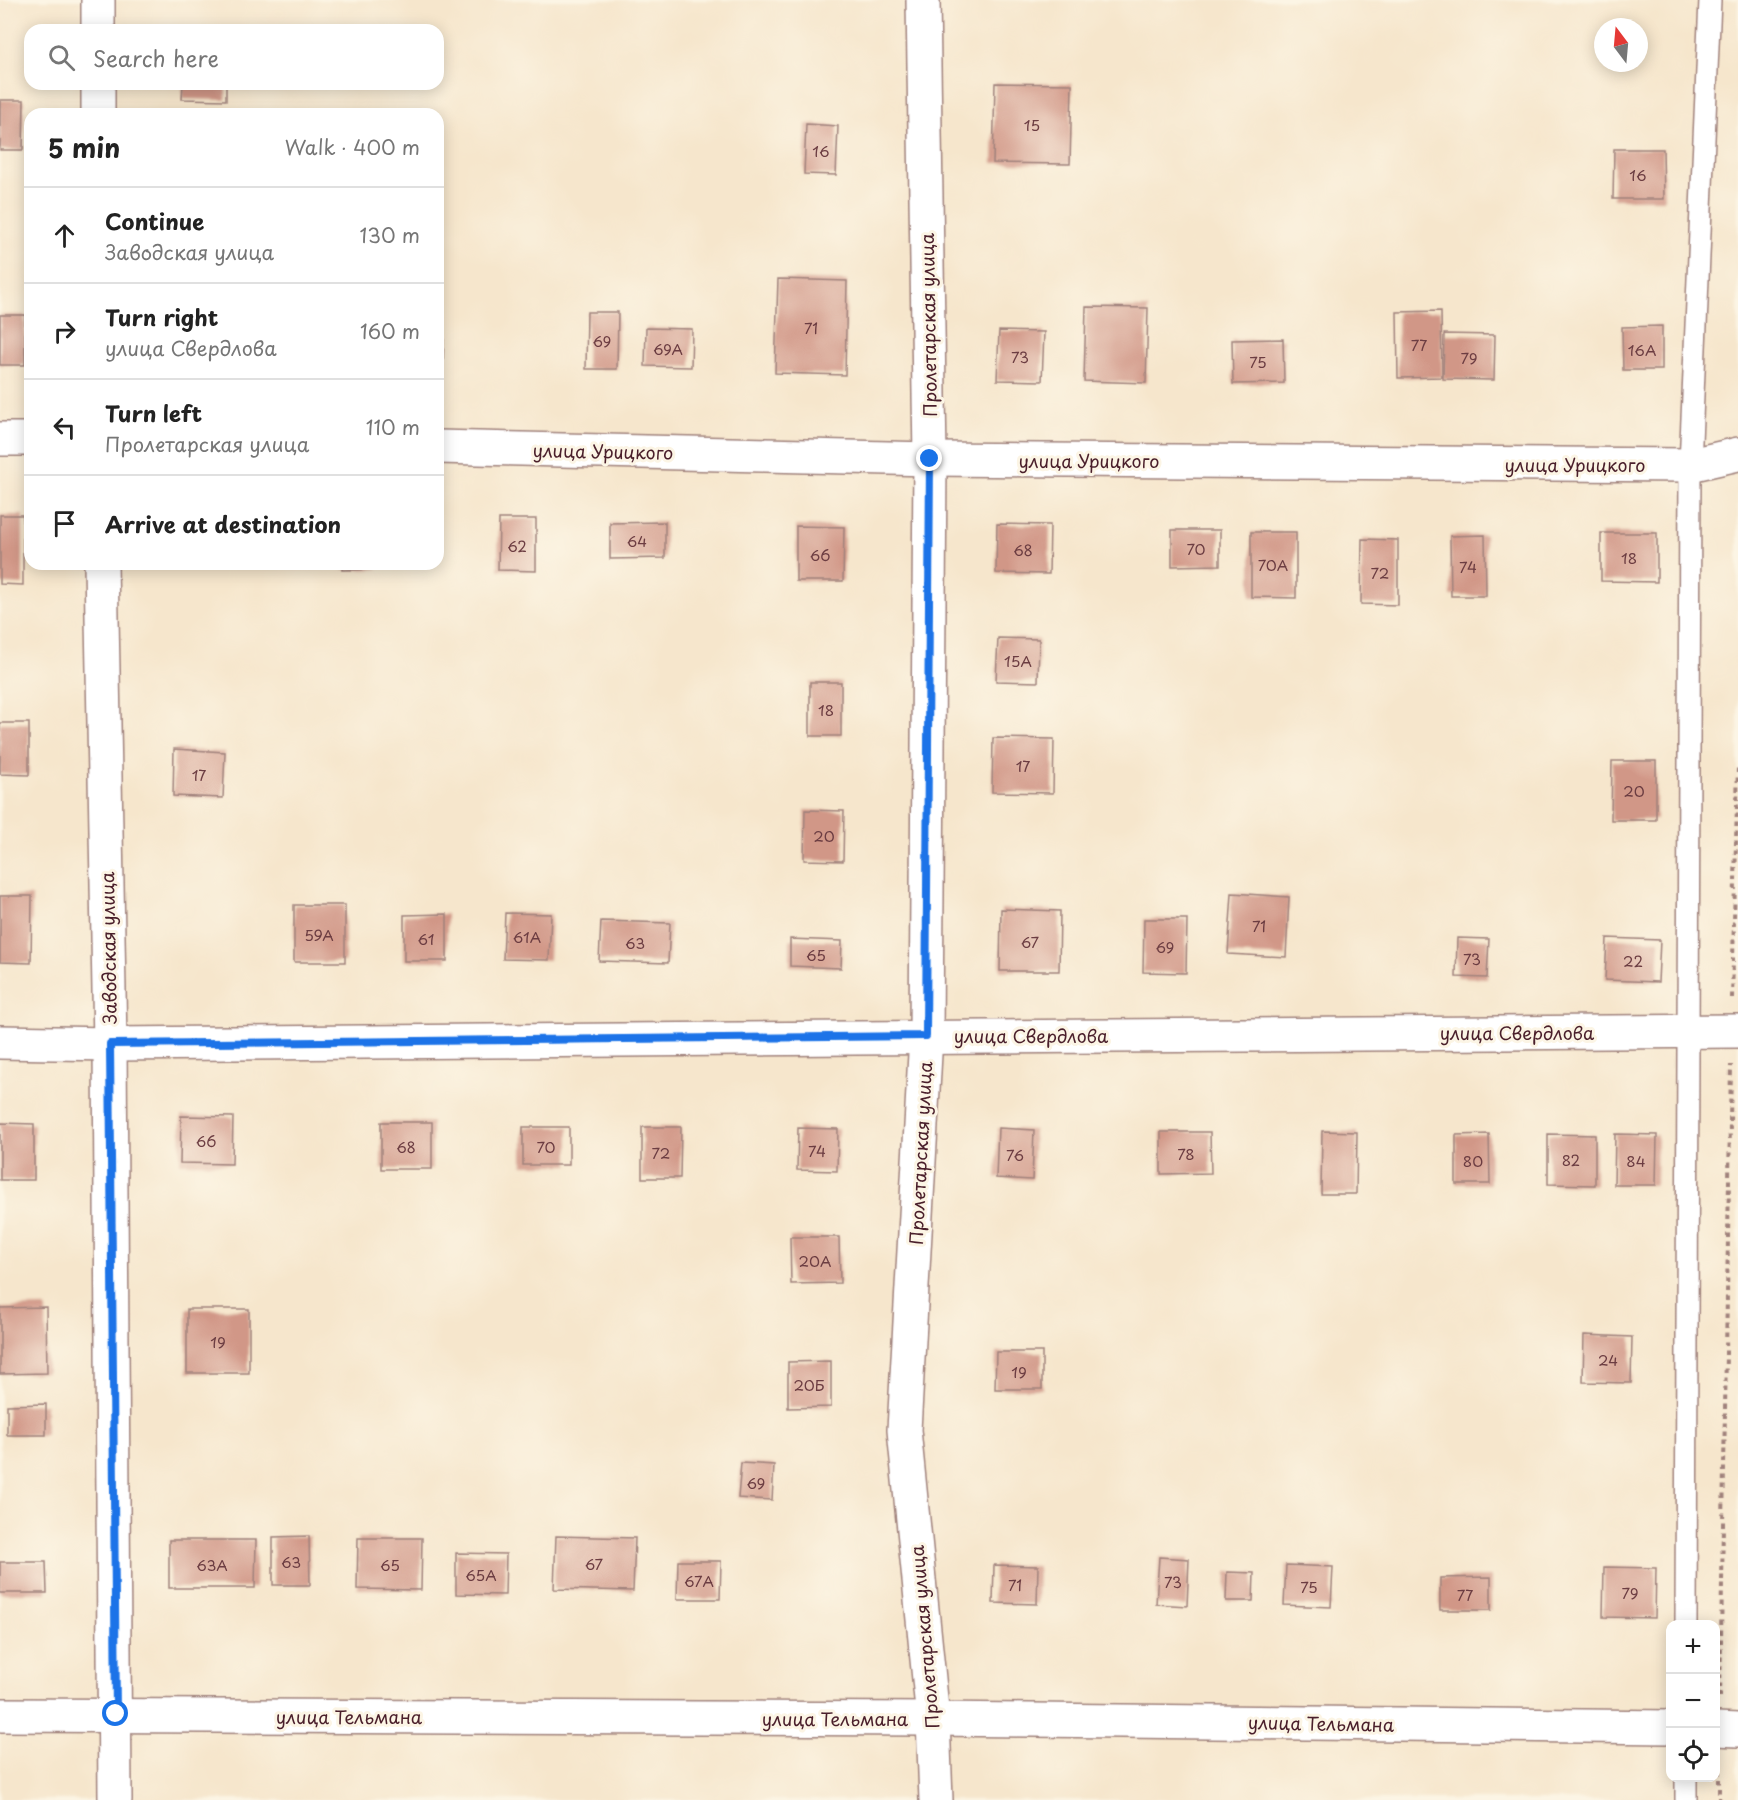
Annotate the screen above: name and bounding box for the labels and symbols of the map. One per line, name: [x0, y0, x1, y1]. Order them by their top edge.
north arrow: [1594, 18, 1648, 72]
house number: 15: [1024, 113, 1040, 136]
house number: 16: [812, 139, 830, 162]
house number: 16: [1629, 163, 1647, 186]
street label: Пролетарская улица: [913, 232, 943, 417]
house number: 71: [804, 316, 818, 339]
house number: 69: [593, 329, 611, 352]
house number: 77: [1411, 333, 1427, 356]
house number: 69А: [653, 337, 683, 360]
house number: 16А: [1628, 338, 1656, 361]
house number: 73: [1011, 345, 1029, 368]
house number: 79: [1460, 346, 1478, 369]
house number: 75: [1249, 350, 1267, 373]
street label: улица Урицкого: [532, 436, 674, 466]
route end: [916, 445, 942, 471]
street label: улица Урицкого: [1019, 447, 1159, 474]
street label: улица Урицкого: [1505, 451, 1645, 478]
house number: 64: [627, 529, 647, 552]
house number: 62: [507, 534, 527, 557]
house number: 70: [1186, 537, 1206, 560]
house number: 68: [1013, 538, 1033, 561]
house number: 66: [810, 543, 830, 566]
house number: 18: [1621, 546, 1637, 569]
house number: 70А: [1258, 553, 1288, 576]
house number: 74: [1459, 555, 1477, 578]
house number: 72: [1371, 561, 1389, 584]
house number: 15А: [1004, 649, 1032, 672]
house number: 18: [818, 698, 834, 721]
house number: 17: [1016, 754, 1030, 777]
house number: 17: [192, 763, 206, 786]
house number: 20: [1623, 779, 1645, 802]
house number: 20: [813, 824, 835, 847]
street label: Заводская улица: [93, 871, 123, 1024]
house number: 71: [1252, 914, 1266, 937]
house number: 59А: [304, 923, 334, 946]
house number: 61А: [513, 925, 541, 948]
house number: 61: [418, 927, 434, 950]
house number: 67: [1021, 930, 1040, 953]
house number: 63: [625, 931, 645, 954]
house number: 69: [1156, 935, 1174, 958]
house number: 65: [806, 943, 826, 966]
house number: 73: [1463, 947, 1481, 970]
house number: 22: [1623, 949, 1643, 972]
street label: улица Свердлова: [1440, 1019, 1595, 1046]
street label: улица Свердлова: [954, 1022, 1109, 1049]
street label: Пролетарская улица: [902, 1060, 938, 1245]
house number: 66: [196, 1129, 216, 1152]
house number: 68: [396, 1135, 416, 1158]
house number: 70: [536, 1135, 556, 1158]
house number: 74: [808, 1139, 826, 1162]
house number: 72: [652, 1141, 670, 1164]
house number: 78: [1177, 1142, 1195, 1165]
house number: 76: [1006, 1143, 1024, 1166]
house number: 82: [1562, 1148, 1580, 1171]
house number: 80: [1463, 1149, 1483, 1172]
house number: 84: [1626, 1149, 1646, 1172]
house number: 20А: [799, 1249, 831, 1272]
house number: 19: [210, 1330, 226, 1353]
house number: 24: [1598, 1348, 1618, 1371]
house number: 19: [1011, 1360, 1027, 1383]
house number: 20Б: [793, 1373, 825, 1396]
house number: 69: [747, 1471, 765, 1494]
street label: Пролетарская улица: [902, 1544, 945, 1730]
house number: 63: [281, 1550, 301, 1573]
house number: 67: [585, 1552, 604, 1575]
house number: 63А: [196, 1553, 228, 1576]
house number: 65: [380, 1553, 400, 1576]
house number: 65А: [465, 1563, 497, 1586]
house number: 67А: [684, 1569, 714, 1592]
house number: 73: [1164, 1570, 1182, 1593]
house number: 71: [1008, 1573, 1022, 1596]
house number: 75: [1300, 1575, 1318, 1598]
house number: 79: [1621, 1581, 1639, 1604]
house number: 77: [1457, 1583, 1473, 1606]
route start: [102, 1700, 128, 1726]
street label: улица Тельмана: [276, 1703, 423, 1730]
street label: улица Тельмана: [762, 1705, 909, 1732]
street label: улица Тельмана: [1248, 1708, 1395, 1738]

